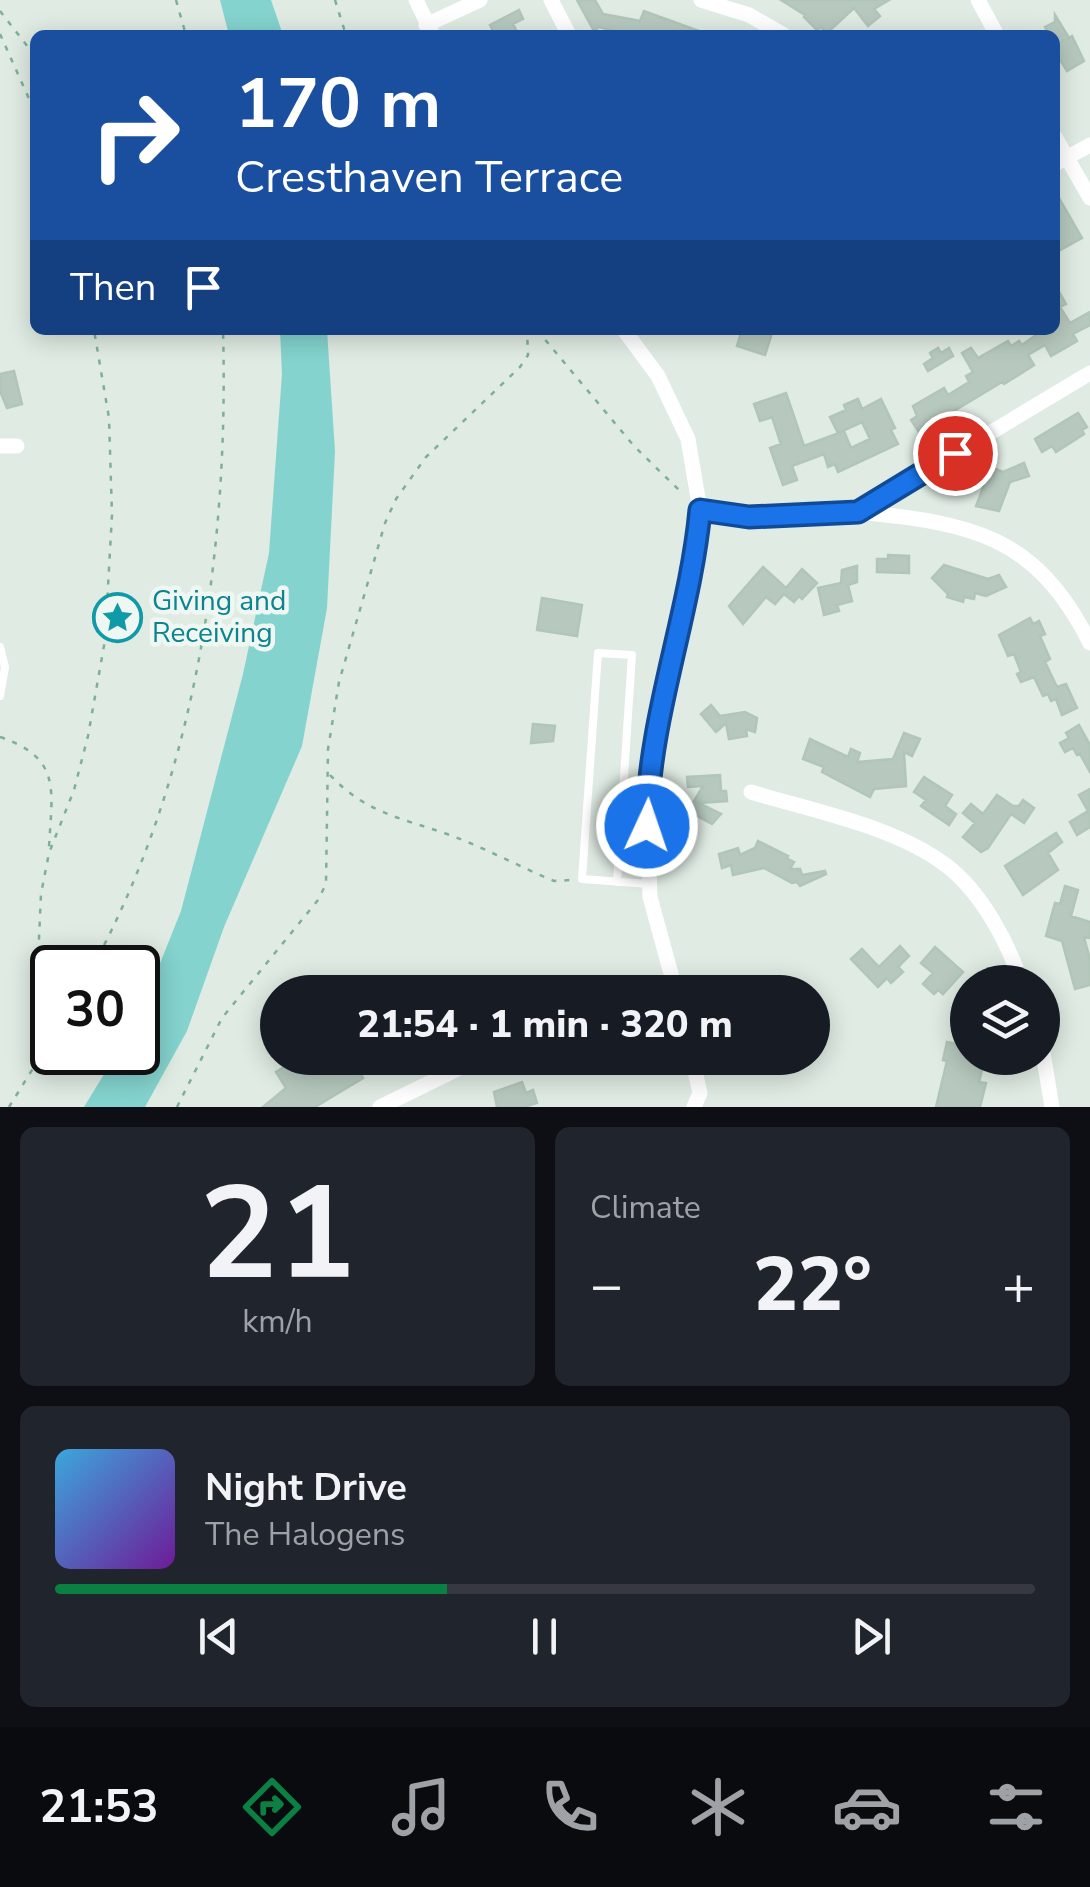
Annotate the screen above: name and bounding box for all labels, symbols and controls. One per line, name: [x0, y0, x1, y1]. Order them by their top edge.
text: 170 m: [235, 56, 441, 152]
icon: right: [70, 70, 200, 200]
text: Cresthaven Terrace: [235, 147, 623, 208]
icon: arrive: [176, 260, 231, 315]
text: Then: [70, 262, 156, 313]
pin: [913, 411, 998, 496]
icon: arrive: [928, 426, 983, 481]
place label: Giving and Receiving: [152, 582, 286, 652]
place icon: Giving and Receiving: [91, 591, 143, 643]
position arrow: [595, 774, 699, 878]
speed limit sign: 30: [30, 945, 160, 1075]
map controls: [950, 965, 1060, 1075]
button: layers: [950, 965, 1060, 1075]
text: 21:54 · 1 min · 320 m: [357, 999, 733, 1050]
text: 21: [199, 1146, 356, 1323]
text: Climate: [590, 1186, 701, 1229]
text: 22°: [753, 1234, 872, 1336]
text: −: [590, 1248, 623, 1323]
text: +: [1002, 1248, 1035, 1323]
text: km/h: [242, 1300, 313, 1343]
text: Night Drive: [205, 1462, 407, 1513]
text: The Halogens: [205, 1513, 405, 1556]
icon: previous: [191, 1609, 246, 1664]
icon: pause: [517, 1609, 572, 1664]
icon: next: [844, 1609, 899, 1664]
icon: directions: [237, 1772, 307, 1842]
icon: music: [386, 1772, 456, 1842]
icon: phone: [535, 1772, 605, 1842]
icon: climate: [683, 1772, 753, 1842]
icon: car: [832, 1772, 902, 1842]
icon: filters: [981, 1772, 1051, 1842]
text: 21:53: [39, 1777, 159, 1838]

